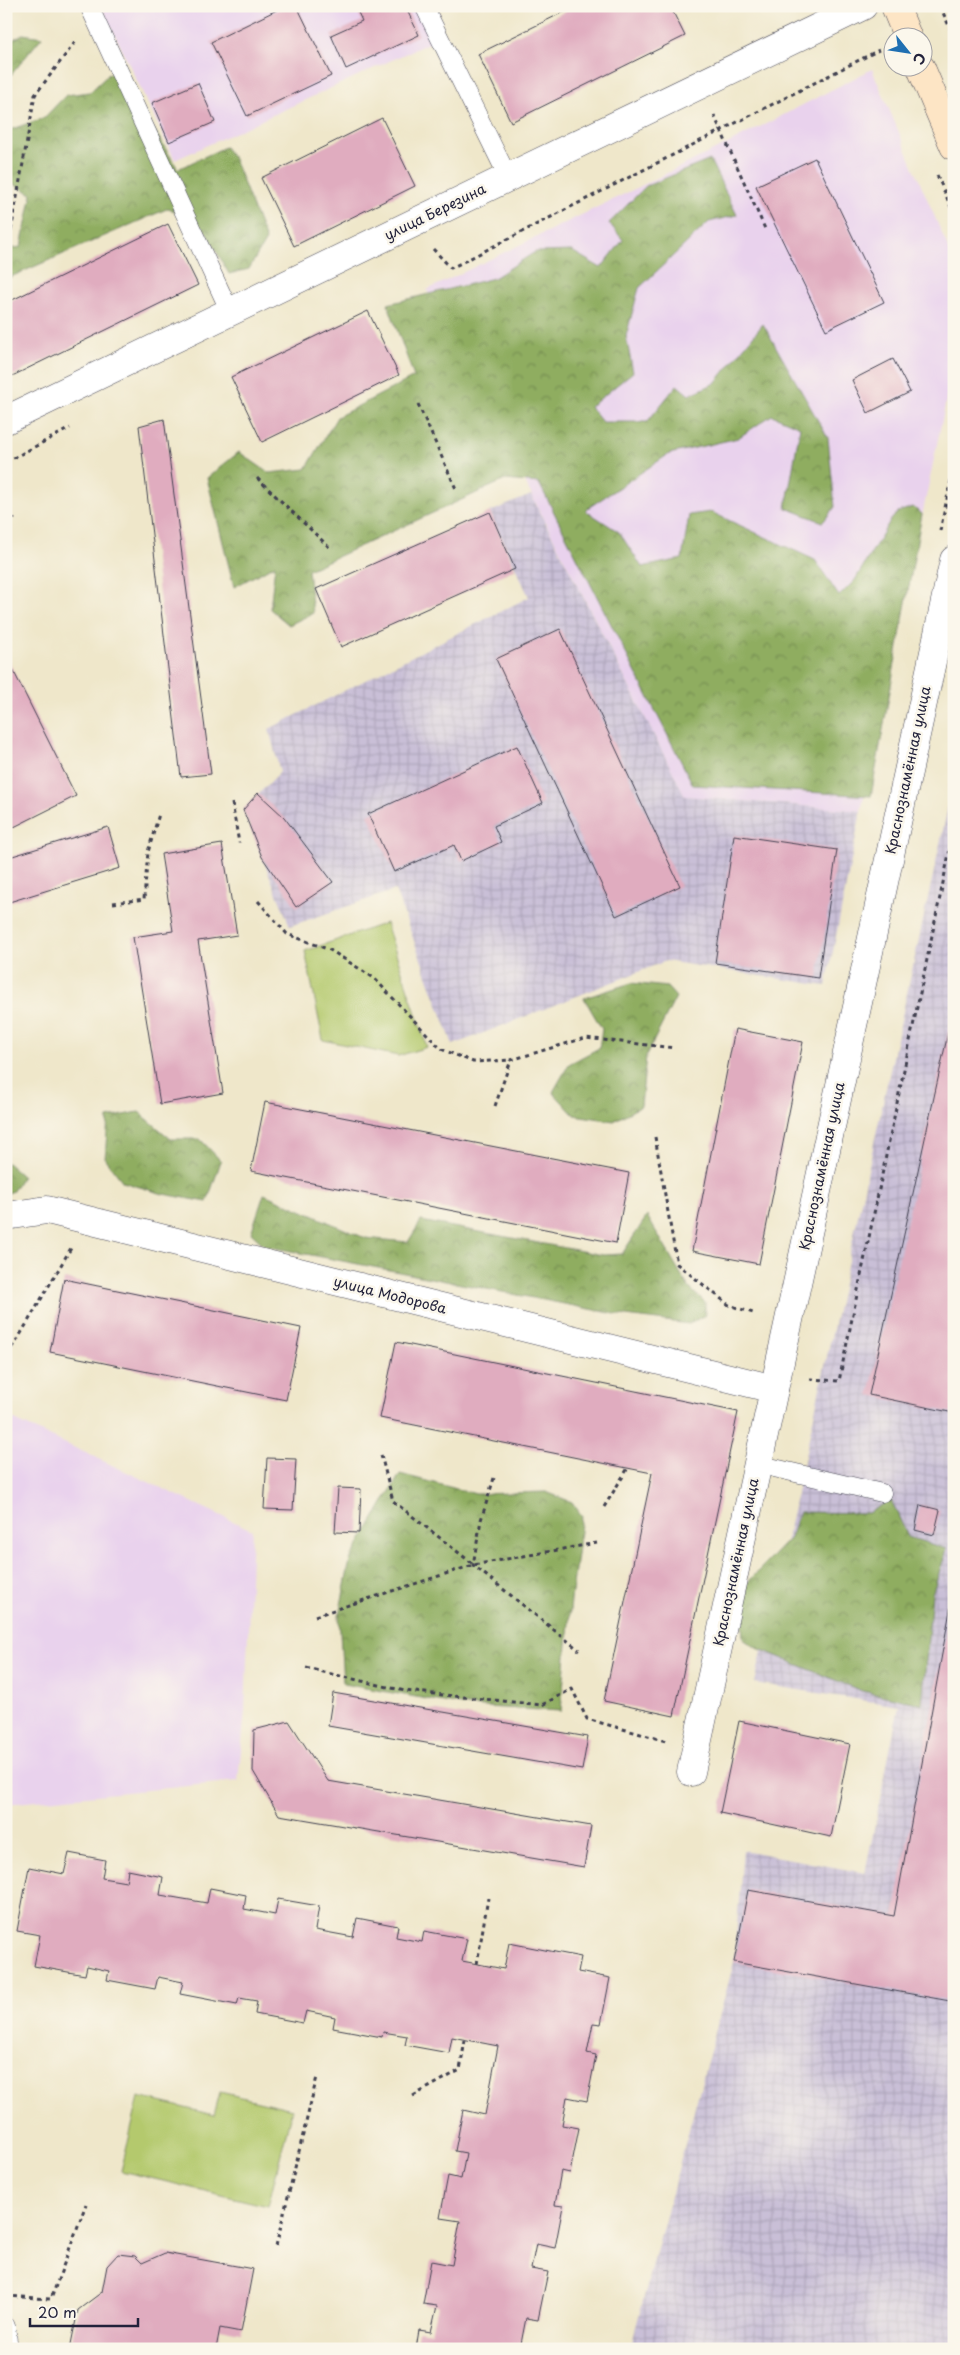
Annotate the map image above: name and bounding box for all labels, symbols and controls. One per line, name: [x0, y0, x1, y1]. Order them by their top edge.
north arrow: [882, 28, 932, 78]
text: С: [908, 49, 931, 69]
street label: улица Березина: [380, 178, 489, 245]
street label: Краснознамённая улица: [879, 684, 936, 856]
street label: Краснознамённая улица: [793, 1080, 850, 1252]
street label: улица Модорова: [331, 1270, 449, 1319]
street label: Краснознамённая улица: [707, 1476, 764, 1648]
scale bar: [30, 2295, 138, 2327]
text: 20 m: [38, 2300, 77, 2323]

